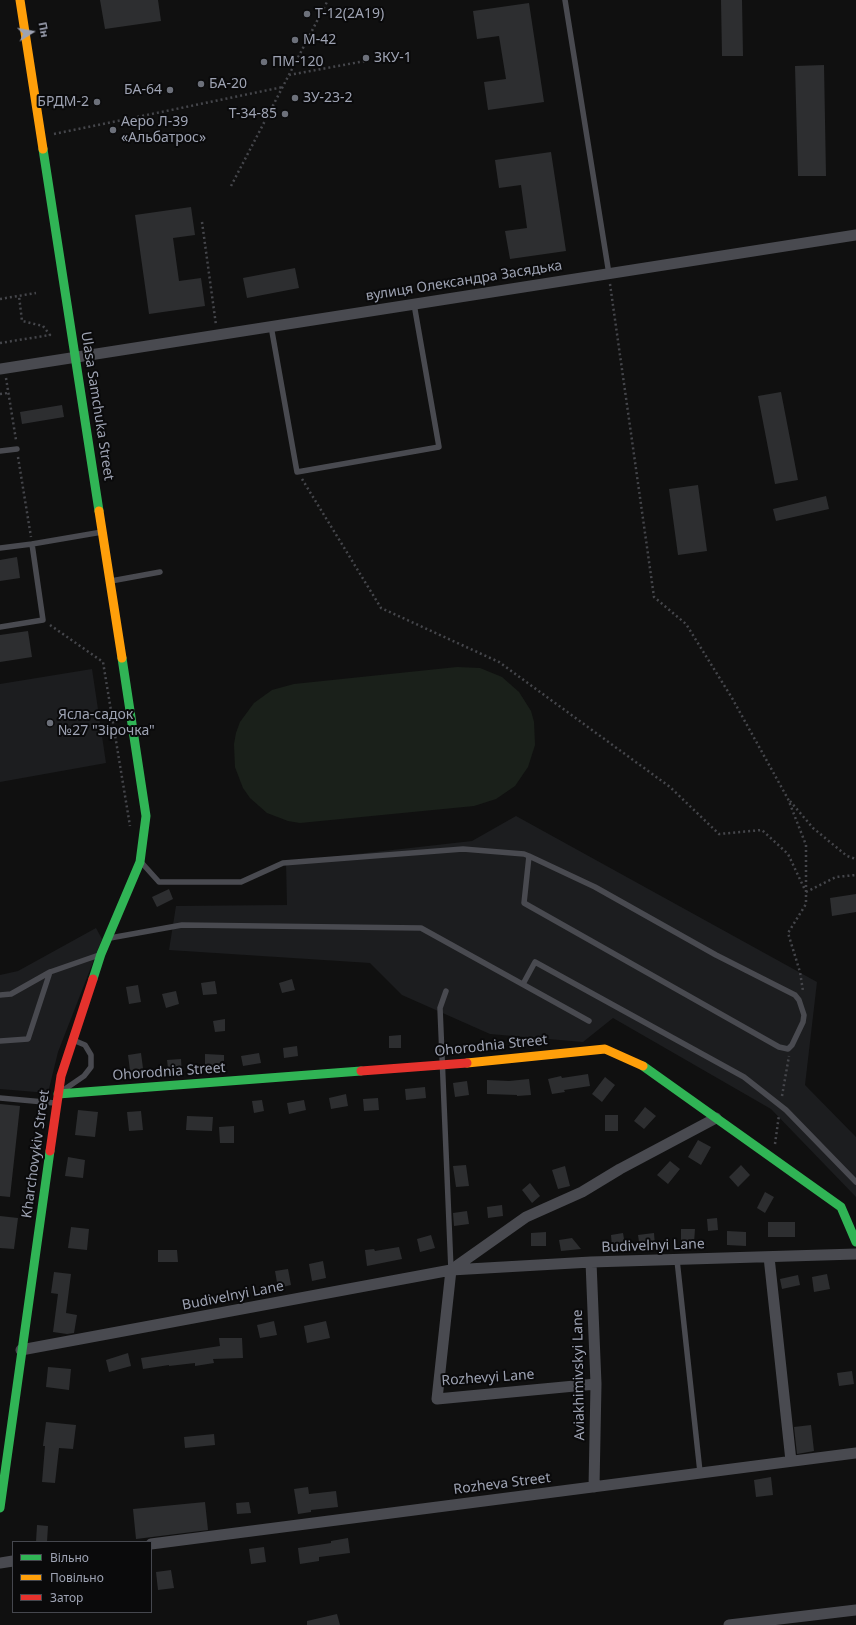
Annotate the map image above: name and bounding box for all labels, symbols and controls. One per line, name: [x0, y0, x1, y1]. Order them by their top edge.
place label: Т-12(2А19): [315, 6, 384, 22]
marker: Т-12(2А19): [302, 9, 312, 19]
north arrow: [12, 12, 52, 52]
text: Пн: [35, 21, 53, 39]
place label: М-42: [303, 32, 336, 48]
marker: М-42: [290, 35, 300, 45]
place label: ЗКУ-1: [374, 50, 412, 66]
marker: ЗКУ-1: [361, 53, 371, 63]
place label: ПМ-120: [272, 54, 323, 70]
marker: ПМ-120: [259, 57, 269, 67]
place label: БА-20: [209, 76, 247, 92]
marker: БА-20: [196, 79, 206, 89]
place label: БА-64: [124, 82, 162, 98]
marker: БА-64: [165, 85, 175, 95]
place label: ЗУ-23-2: [303, 90, 352, 106]
marker: ЗУ-23-2: [290, 93, 300, 103]
place label: БРДМ-2: [37, 94, 89, 110]
marker: БРДМ-2: [92, 97, 102, 107]
place label: Т-34-85: [229, 106, 277, 122]
marker: Т-34-85: [280, 109, 290, 119]
place label: Аеро Л-39 «Альбатрос»: [121, 114, 206, 146]
marker: Аеро Л-39 «Альбатрос»: [108, 125, 118, 135]
street label: вулиця Олександра Засядька: [365, 257, 563, 305]
street label: Ulasa Samchuka Street: [77, 330, 117, 482]
place label: Ясла-садок №27 "Зірочка": [58, 707, 155, 740]
marker: Ясла-садок №27 "Зірочка": [45, 718, 55, 728]
street label: Ohorodnia Street: [434, 1032, 548, 1060]
street label: Ohorodnia Street: [112, 1060, 226, 1084]
street label: Kharchovykiv Street: [19, 1089, 53, 1219]
street label: Budivelnyi Lane: [601, 1236, 705, 1256]
street label: Budivelnyi Lane: [181, 1278, 285, 1314]
street label: Aviakhimivskyi Lane: [569, 1309, 589, 1441]
street label: Rozhevyi Lane: [441, 1366, 535, 1390]
street label: Rozheva Street: [453, 1470, 551, 1498]
legend: [12, 1541, 152, 1613]
text: Вільно: [50, 1549, 89, 1566]
text: Повільно: [50, 1569, 104, 1586]
text: Затор: [50, 1589, 83, 1606]

